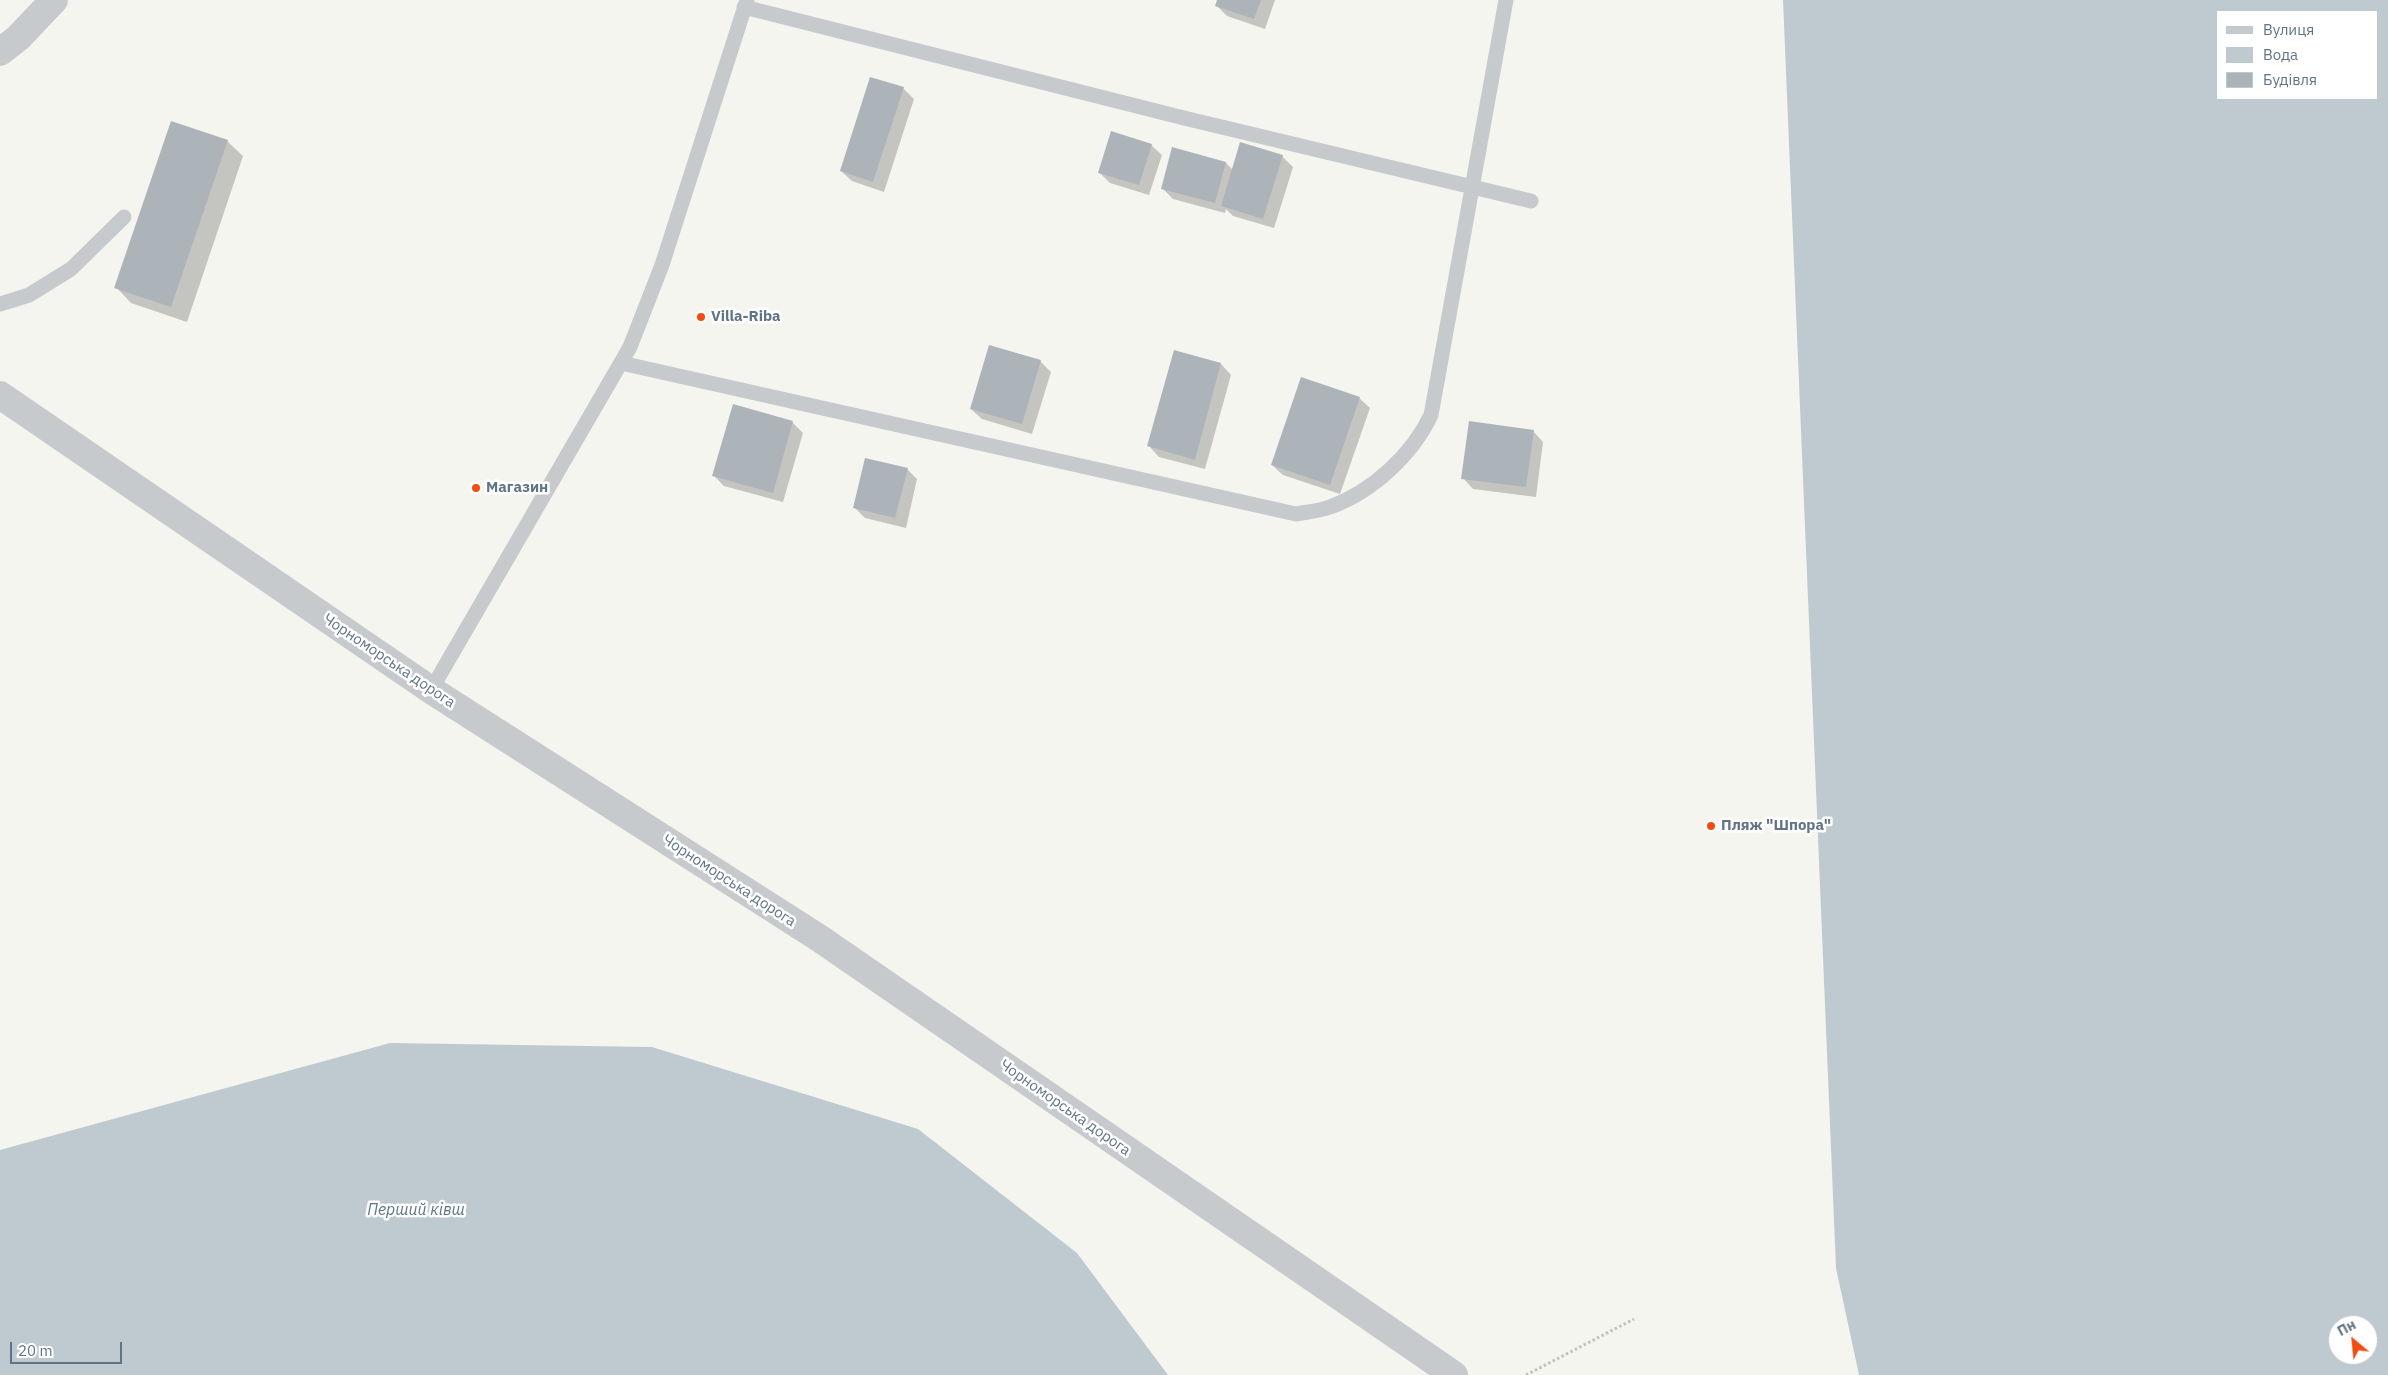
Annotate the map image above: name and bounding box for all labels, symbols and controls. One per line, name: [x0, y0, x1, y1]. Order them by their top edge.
legend: [2216, 10, 2378, 100]
text: Вулиця: [2263, 20, 2314, 39]
text: Вода: [2263, 45, 2298, 64]
text: Будівля: [2263, 70, 2317, 89]
place label: Villa-Riba: [711, 308, 781, 326]
marker: Villa-Riba: [695, 311, 707, 323]
place label: Магазин: [486, 479, 548, 497]
marker: Магазин: [470, 482, 482, 494]
street label: Чорноморська дорога: [320, 610, 458, 712]
place label: Пляж "Шпора": [1721, 817, 1831, 835]
marker: Пляж "Шпора": [1705, 820, 1717, 832]
street label: Чорноморська дорога: [659, 831, 799, 931]
street label: Чорноморська дорога: [996, 1056, 1134, 1160]
water label: Перший ківш: [367, 1200, 465, 1220]
north arrow: [2328, 1315, 2378, 1365]
text: Пн: [2334, 1315, 2359, 1340]
scale bar: [12, 1332, 125, 1364]
text: 20 m: [18, 1341, 53, 1360]

